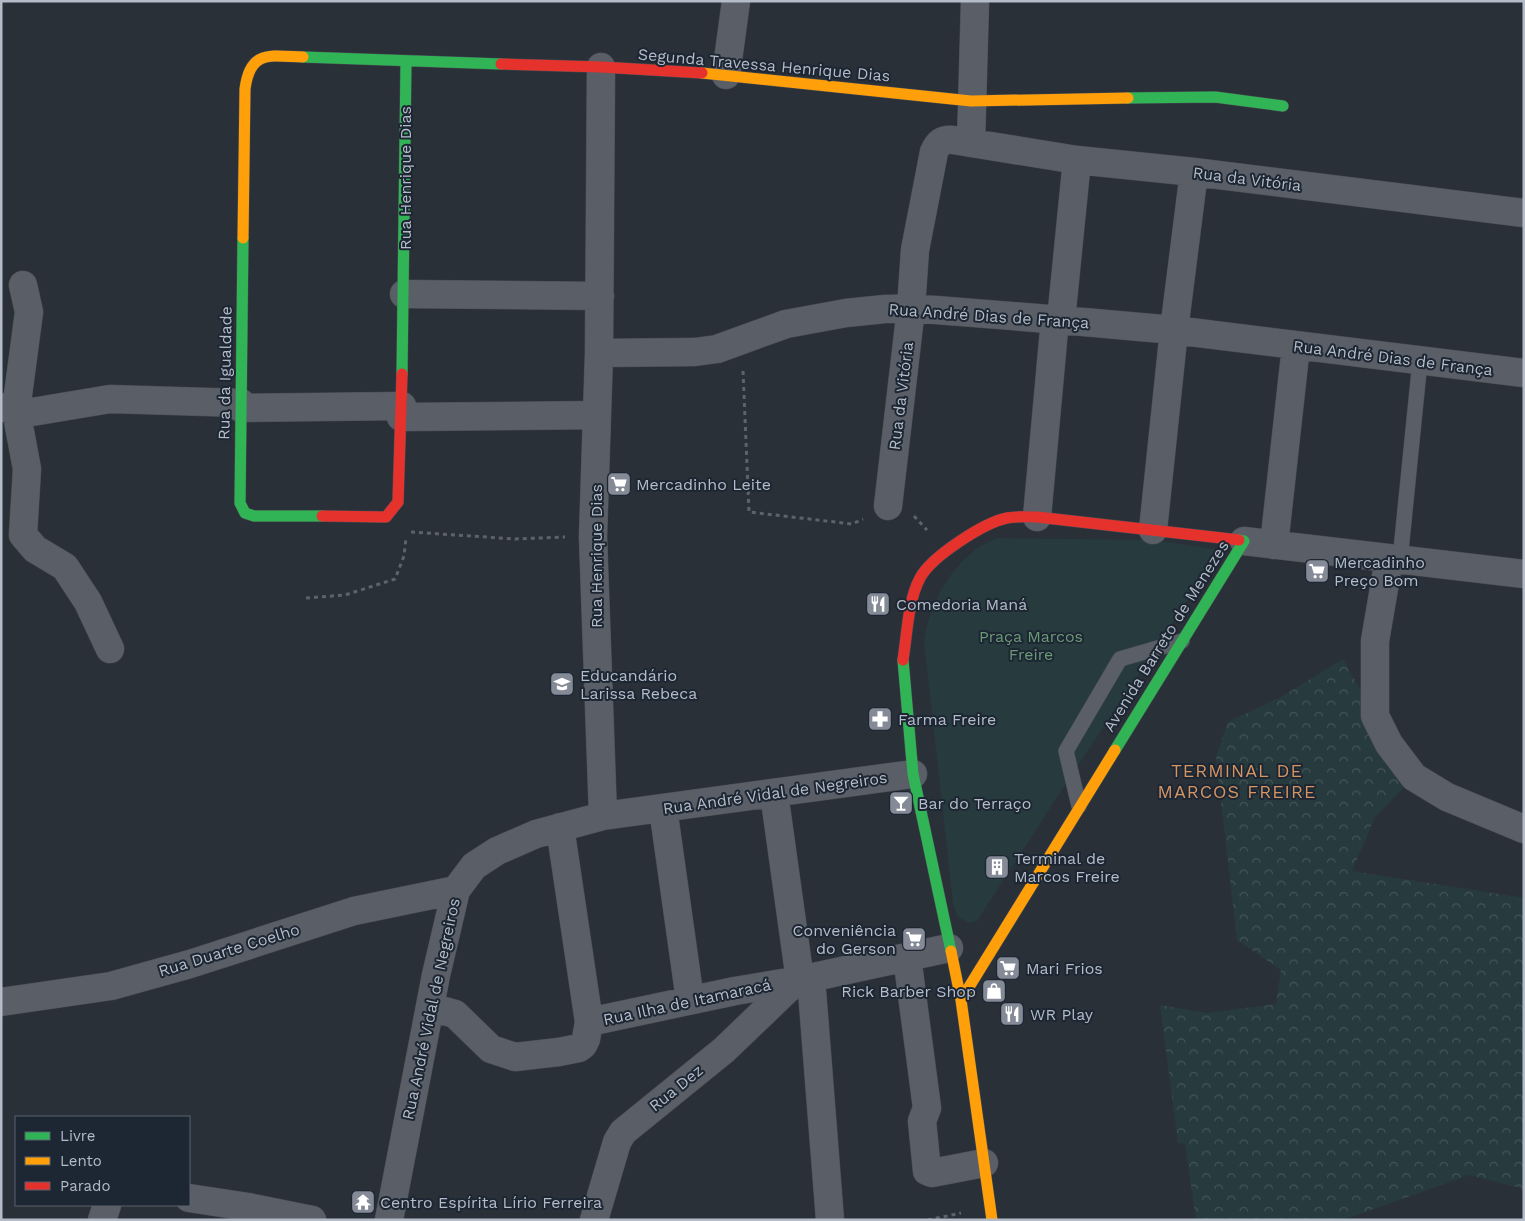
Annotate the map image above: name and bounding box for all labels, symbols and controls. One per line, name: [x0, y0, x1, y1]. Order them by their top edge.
street label: Segunda Travessa Henrique Dias: [637, 45, 891, 85]
street label: Rua Henrique Dias: [396, 106, 415, 250]
street label: Rua da Vitória: [1192, 163, 1302, 195]
street label: Rua André Dias de França: [888, 300, 1090, 332]
street label: Rua da Igualdade: [214, 306, 236, 440]
street label: Rua André Dias de França: [1292, 336, 1494, 380]
street label: Rua da Vitória: [885, 341, 917, 451]
supermarket icon: Mercadinho Leite: [606, 471, 632, 497]
place label: Mercadinho Leite: [636, 475, 771, 494]
street label: Rua Henrique Dias: [587, 484, 606, 628]
street label: Avenida Barreto de Menezes: [1099, 537, 1233, 735]
place label: Mercadinho Preço Bom: [1334, 553, 1425, 590]
supermarket icon: Mercadinho Preço Bom: [1304, 558, 1330, 584]
restaurant icon: Comedoria Maná: [865, 591, 891, 617]
place label: Comedoria Maná: [896, 595, 1027, 614]
park label: Praça Marcos Freire: [979, 627, 1083, 664]
place label: Educandário Larissa Rebeca: [580, 666, 697, 703]
school or university icon: Educandário Larissa Rebeca: [549, 671, 575, 697]
pharmacy icon: Farma Freire: [867, 706, 893, 732]
place label: Farma Freire: [898, 710, 996, 729]
district label: TERMINAL DE MARCOS FREIRE: [1158, 760, 1316, 802]
street label: Rua André Vidal de Negreiros: [662, 768, 888, 818]
bar icon: Bar do Terraço: [888, 790, 914, 816]
place label: Bar do Terraço: [918, 794, 1031, 813]
place label: Terminal de Marcos Freire: [1014, 849, 1120, 886]
building icon: Terminal de Marcos Freire: [984, 854, 1010, 880]
street label: Rua André Vidal de Negreiros: [398, 896, 464, 1122]
street label: Rua Duarte Coelho: [156, 919, 302, 981]
place label: Conveniência do Gerson: [793, 921, 896, 958]
supermarket icon: Conveniência do Gerson: [901, 926, 927, 952]
supermarket icon: Mari Frios: [995, 955, 1021, 981]
place label: Mari Frios: [1026, 959, 1103, 978]
street label: Rua Ilha de Itamaracá: [601, 975, 773, 1029]
shop icon: Rick Barber Shop: [981, 978, 1007, 1004]
place label: Rick Barber Shop: [841, 982, 976, 1001]
restaurant icon: WR Play: [999, 1001, 1025, 1027]
place label: WR Play: [1030, 1005, 1094, 1024]
street label: Rua Dez: [645, 1061, 707, 1115]
legend: [15, 1116, 190, 1206]
text: Livre: [60, 1127, 95, 1145]
text: Lento: [60, 1152, 102, 1170]
text: Parado: [60, 1177, 110, 1195]
temple icon: Centro Espírita Lírio Ferreira: [350, 1189, 376, 1215]
place label: Centro Espírita Lírio Ferreira: [380, 1193, 602, 1212]

